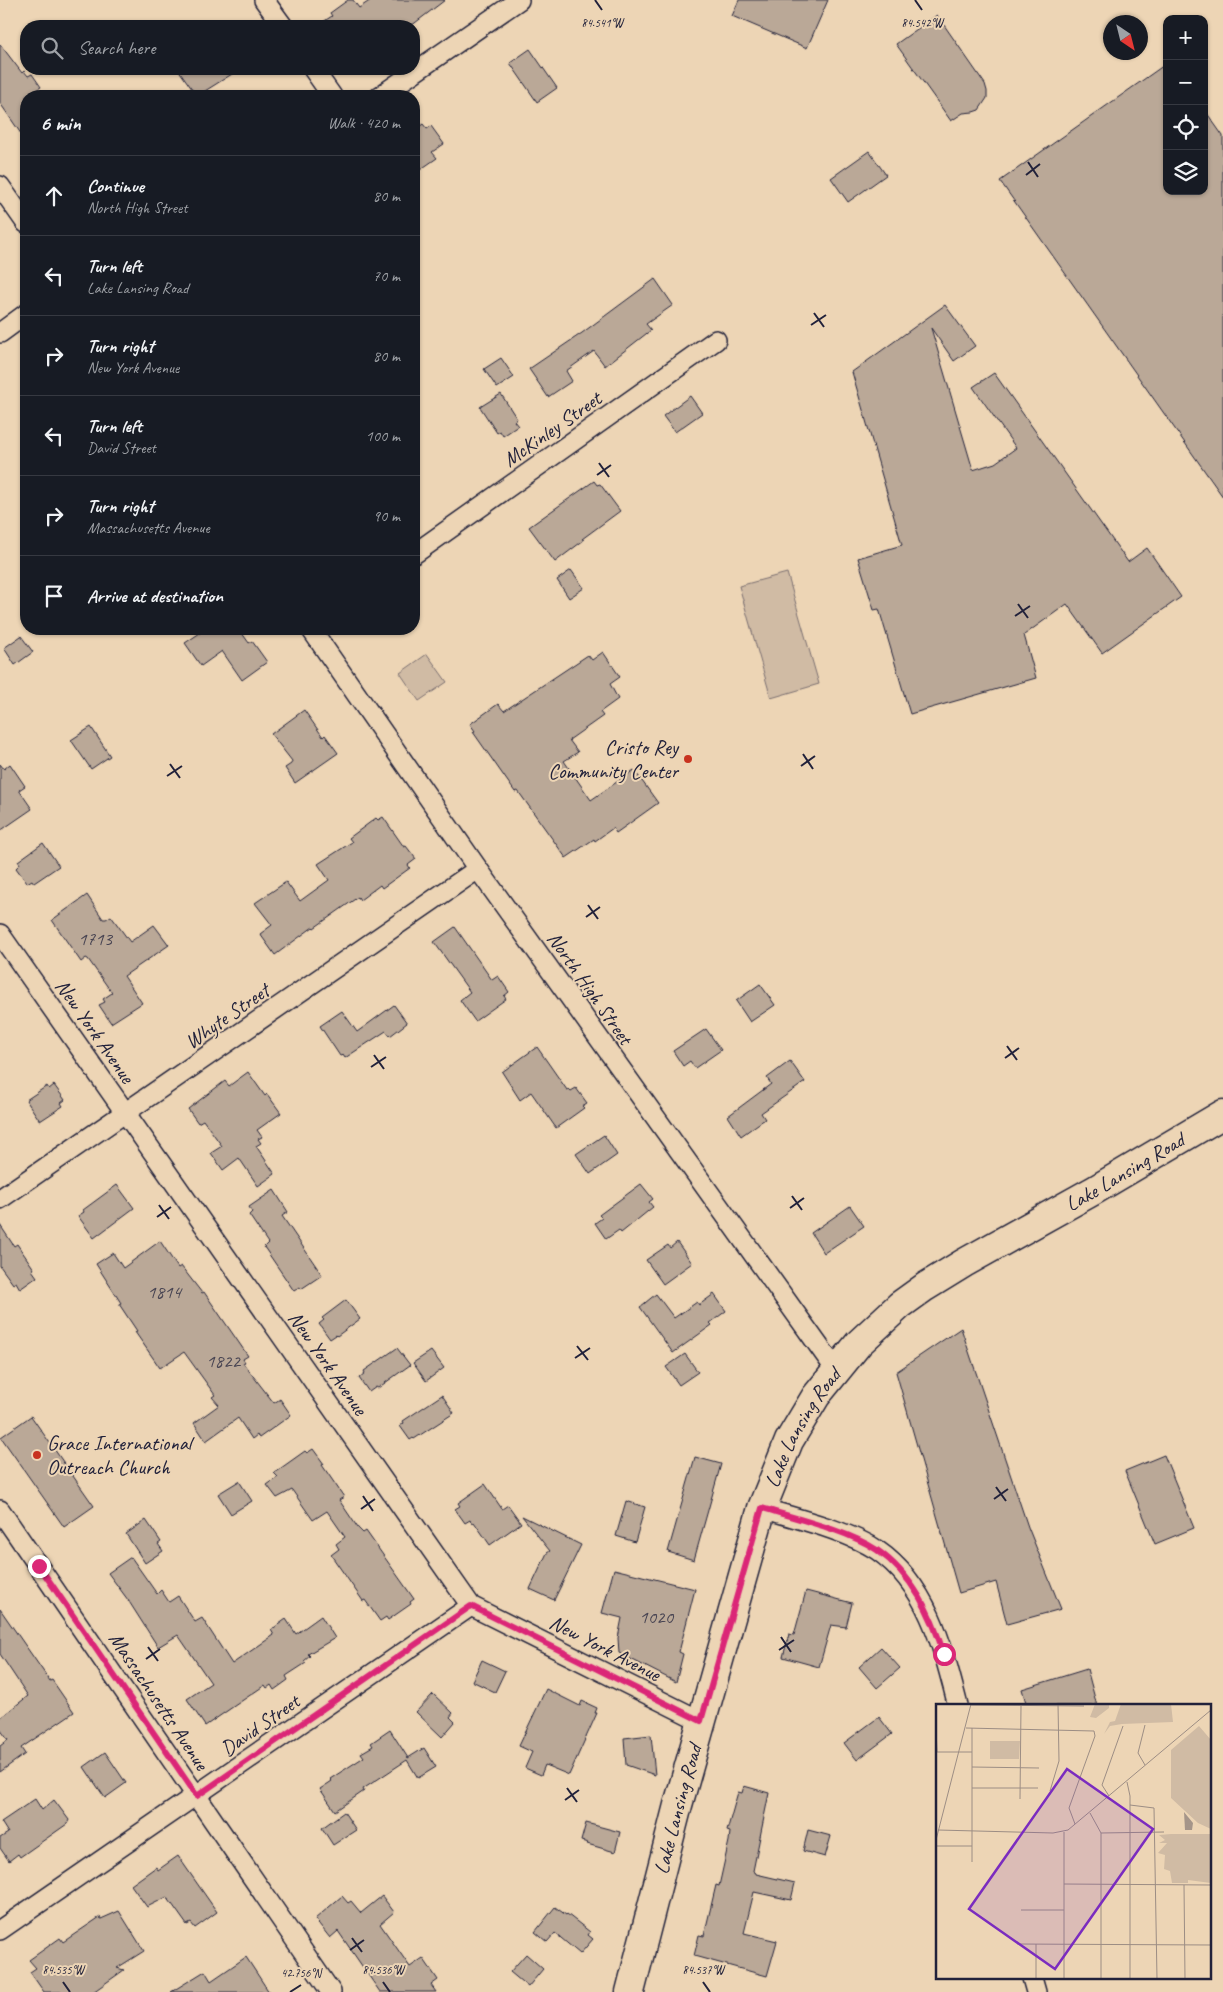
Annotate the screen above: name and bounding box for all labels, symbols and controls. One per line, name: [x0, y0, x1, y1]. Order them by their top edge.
text: 84.541°W: [581, 15, 625, 31]
text: 84.542°W: [901, 15, 945, 31]
north arrow: [1103, 15, 1148, 60]
map controls: [1163, 15, 1208, 195]
button: +: [1163, 15, 1208, 60]
search box: [20, 20, 420, 75]
icon: search: [38, 34, 66, 62]
text: Search here: [78, 36, 155, 60]
button: −: [1163, 60, 1208, 105]
button: locate: [1163, 105, 1208, 150]
text: 6 min: [40, 110, 81, 136]
text: Walk · 420 m: [328, 113, 400, 133]
button: layers: [1163, 150, 1208, 195]
text: Continue: [87, 174, 144, 198]
icon: ahead: [40, 182, 68, 210]
text: 80 m: [373, 186, 400, 206]
text: North High Street: [87, 198, 187, 218]
text: Turn left: [87, 254, 142, 278]
icon: left: [40, 262, 68, 290]
text: 70 m: [373, 266, 400, 286]
text: Lake Lansing Road: [87, 278, 188, 298]
text: Turn right: [87, 334, 154, 358]
icon: right: [40, 342, 68, 370]
text: 80 m: [373, 346, 400, 366]
text: New York Avenue: [87, 358, 179, 378]
street label: McKinley Street: [498, 384, 608, 472]
text: Turn left: [87, 414, 142, 438]
icon: left: [40, 422, 68, 450]
text: 100 m: [366, 426, 400, 446]
text: David Street: [87, 438, 156, 458]
text: Turn right: [87, 494, 154, 518]
icon: right: [40, 502, 68, 530]
text: 90 m: [373, 506, 400, 526]
text: Massachusetts Avenue: [87, 518, 210, 538]
icon: arrive: [40, 582, 68, 610]
text: Arrive at destination: [87, 584, 223, 608]
place label: Cristo Rey Community Center: [548, 734, 680, 784]
marker: Cristo Rey Community Center: [682, 753, 694, 765]
house number: 1713: [78, 927, 114, 951]
street label: North High Street: [542, 927, 640, 1051]
street label: New York Avenue: [50, 974, 141, 1089]
street label: Whyte Street: [180, 976, 277, 1054]
street label: Lake Lansing Road: [1061, 1126, 1191, 1217]
house number: 1814: [147, 1280, 184, 1304]
street label: New York Avenue: [283, 1306, 374, 1421]
house number: 1822: [206, 1349, 242, 1373]
street label: Lake Lansing Road: [759, 1361, 848, 1491]
place label: Grace International Outreach Church: [47, 1430, 195, 1480]
marker: Grace International Outreach Church: [31, 1449, 43, 1461]
route end: [28, 1555, 51, 1578]
house number: 1020: [639, 1605, 675, 1629]
street label: New York Avenue: [545, 1609, 666, 1688]
street label: Massachusetts Avenue: [103, 1627, 215, 1776]
route start: [933, 1643, 956, 1666]
street label: David Street: [216, 1687, 306, 1762]
inset map: [936, 1704, 1210, 1980]
street label: Lake Lansing Road: [648, 1739, 708, 1877]
text: 84.535°W: [42, 1962, 86, 1978]
text: 84.536°W: [362, 1962, 406, 1978]
text: 84.537°W: [682, 1962, 726, 1978]
text: 42.756°N: [281, 1965, 323, 1981]

